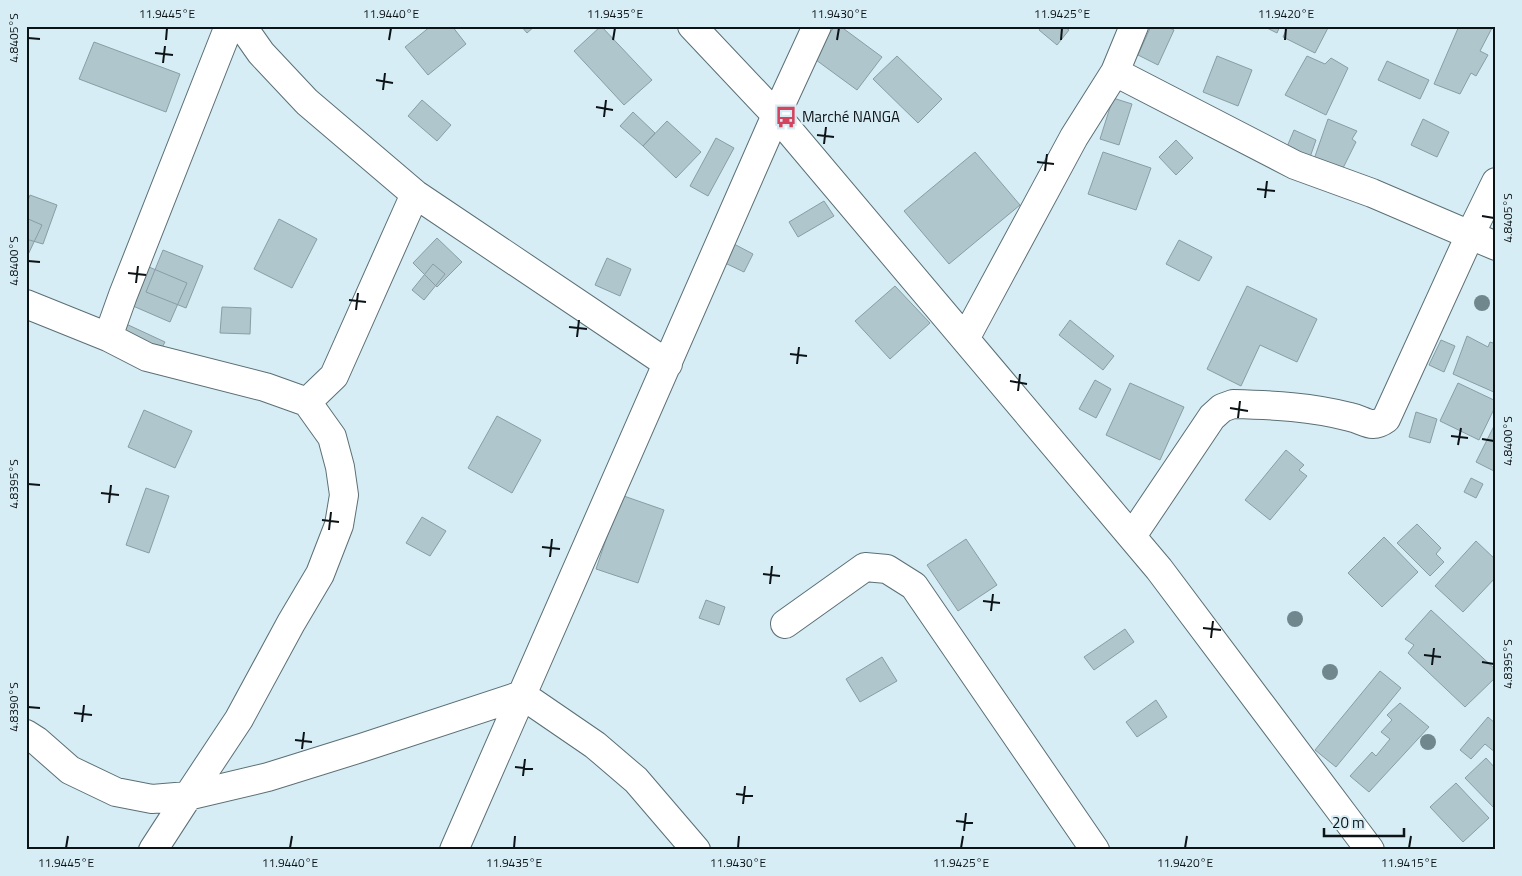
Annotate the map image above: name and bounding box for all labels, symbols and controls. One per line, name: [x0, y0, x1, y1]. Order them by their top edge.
text: 11.9445°E: [139, 4, 195, 23]
text: 11.9440°E: [363, 4, 419, 23]
text: 11.9435°E: [587, 4, 643, 23]
text: 11.9430°E: [811, 4, 867, 23]
text: 11.9425°E: [1034, 4, 1090, 23]
text: 11.9420°E: [1258, 4, 1314, 23]
text: 4.8405°S: [4, 13, 23, 63]
bus stop icon: Marché NANGA: [773, 104, 799, 130]
place label: Marché NANGA: [802, 105, 900, 128]
text: 4.8405°S: [1498, 193, 1517, 243]
text: 4.8400°S: [4, 236, 23, 286]
text: 4.8400°S: [1498, 416, 1517, 466]
text: 4.8395°S: [4, 459, 23, 509]
text: 4.8395°S: [1498, 639, 1517, 689]
text: 4.8390°S: [4, 682, 23, 732]
scale bar: [1324, 806, 1404, 838]
text: 20 m: [1332, 811, 1365, 834]
text: 11.9445°E: [38, 853, 94, 872]
text: 11.9440°E: [262, 853, 318, 872]
text: 11.9435°E: [486, 853, 542, 872]
text: 11.9430°E: [710, 853, 766, 872]
text: 11.9425°E: [933, 853, 989, 872]
text: 11.9420°E: [1157, 853, 1213, 872]
text: 11.9415°E: [1381, 853, 1437, 872]

